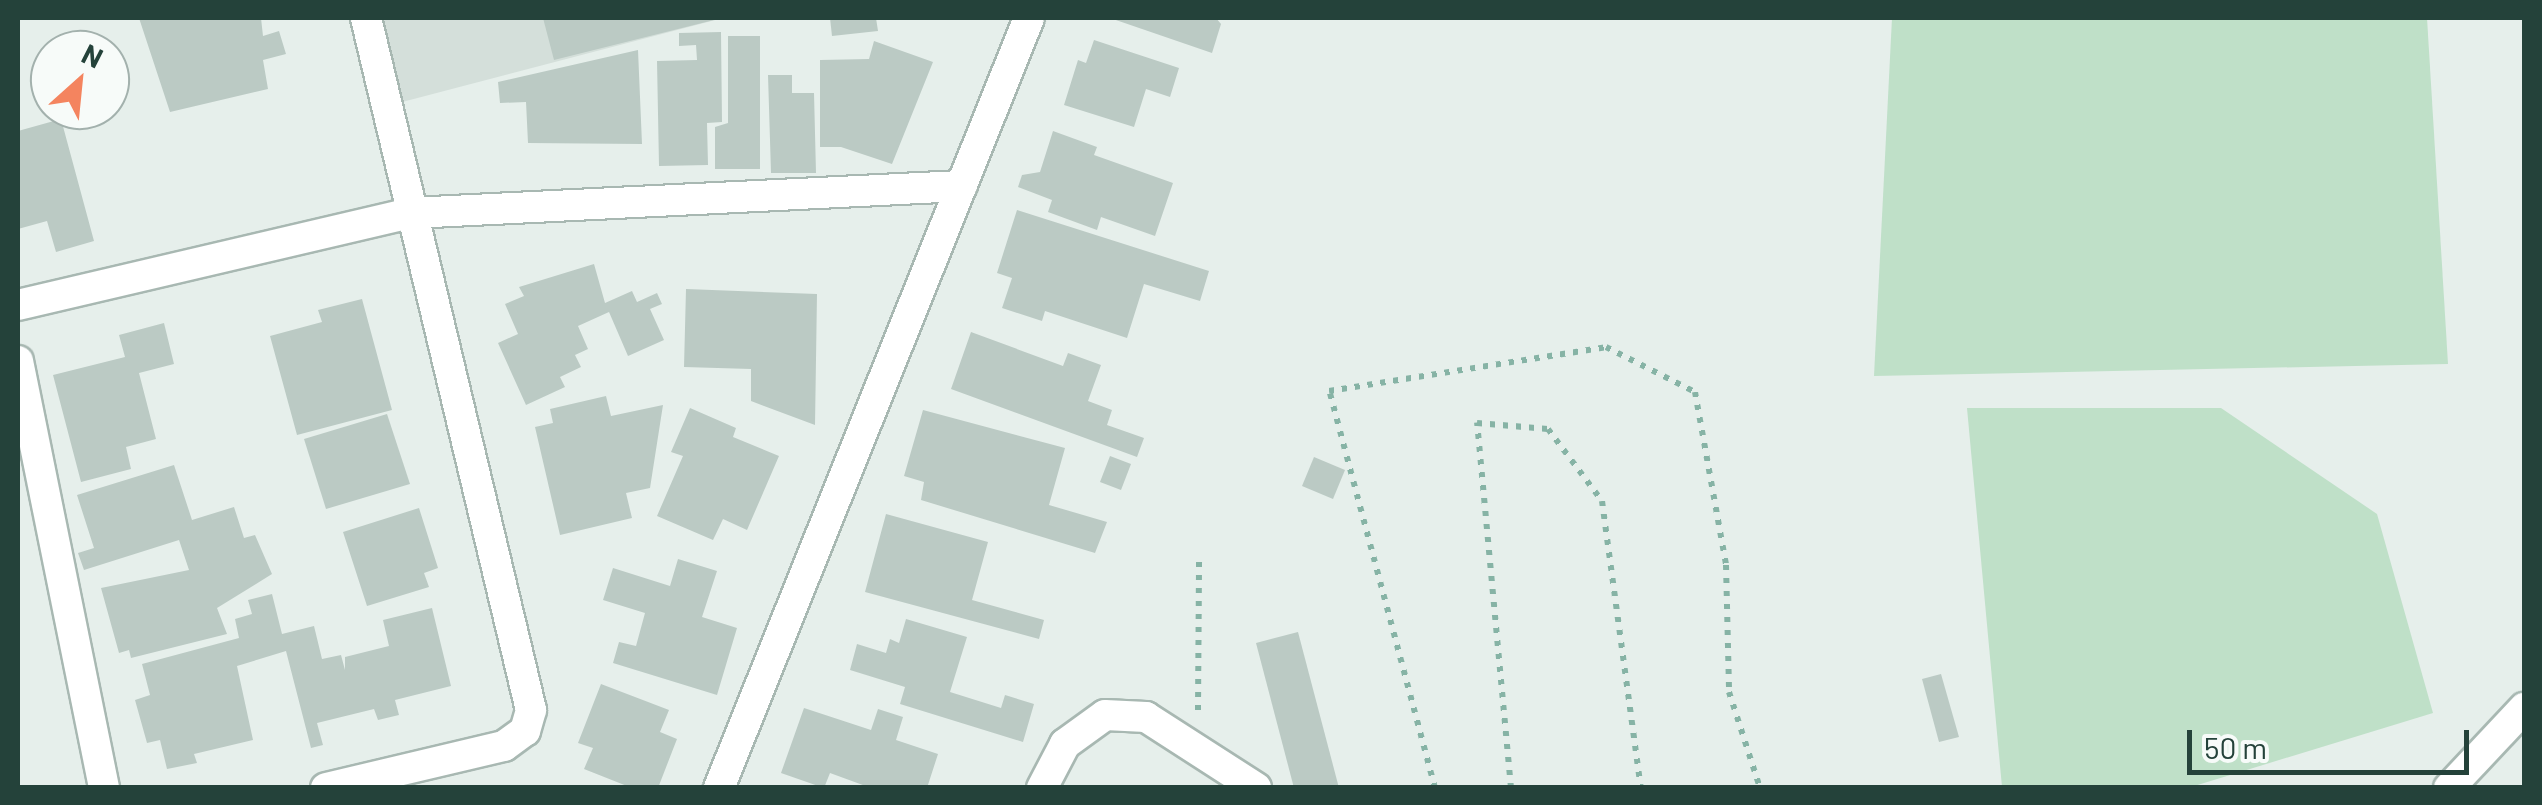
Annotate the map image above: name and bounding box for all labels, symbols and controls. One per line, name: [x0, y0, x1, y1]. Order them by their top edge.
north arrow: [30, 30, 130, 130]
text: N: [77, 36, 109, 74]
scale bar: [2192, 710, 2474, 772]
text: 50 m: [2204, 729, 2267, 765]

